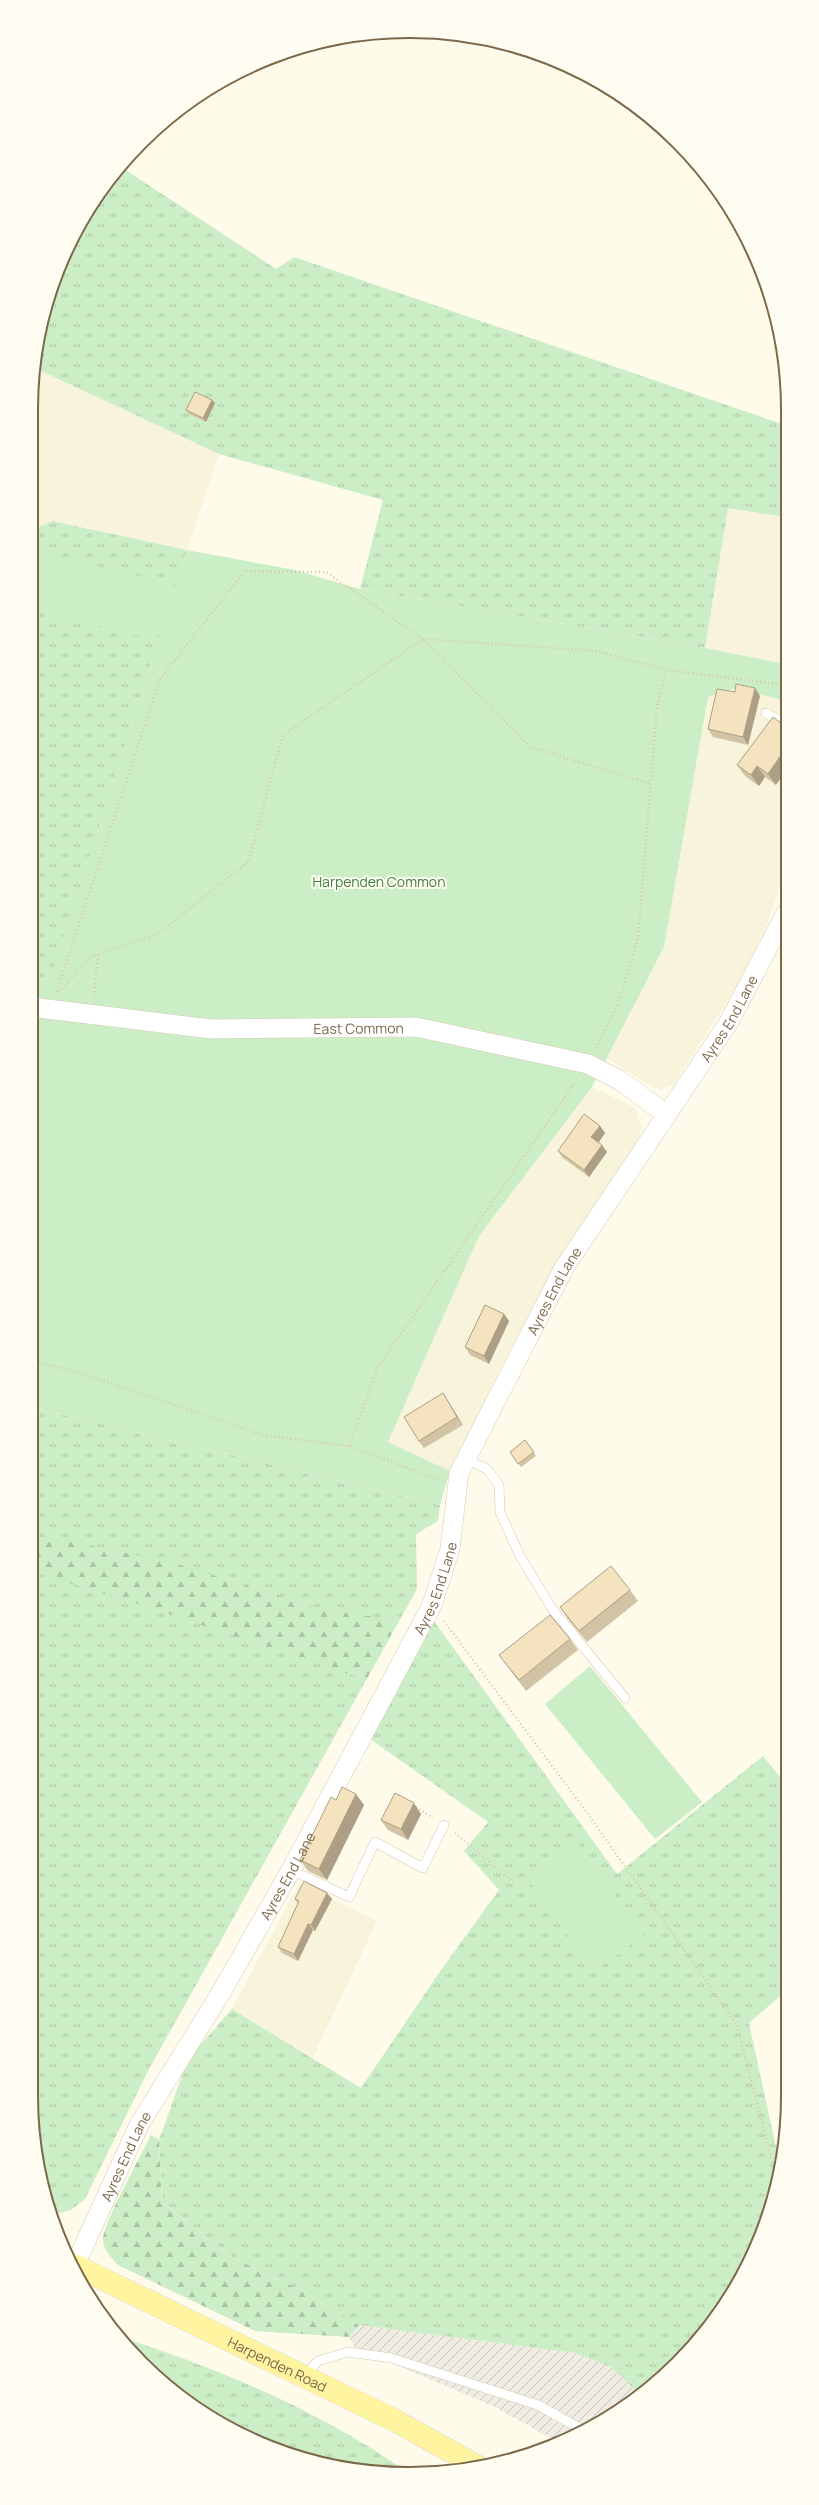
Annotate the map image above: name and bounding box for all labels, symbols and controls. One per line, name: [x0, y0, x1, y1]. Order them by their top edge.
park label: Harpenden Common: [313, 872, 445, 891]
street label: Ayres End Lane: [696, 972, 761, 1065]
street label: East Common: [313, 1018, 404, 1037]
street label: Ayres End Lane: [522, 1243, 585, 1338]
street label: Ayres End Lane: [409, 1541, 460, 1638]
street label: Ayres End Lane: [255, 1828, 319, 1923]
street label: Ayres End Lane: [96, 2107, 155, 2204]
street label: Harpenden Road: [225, 2332, 330, 2396]

